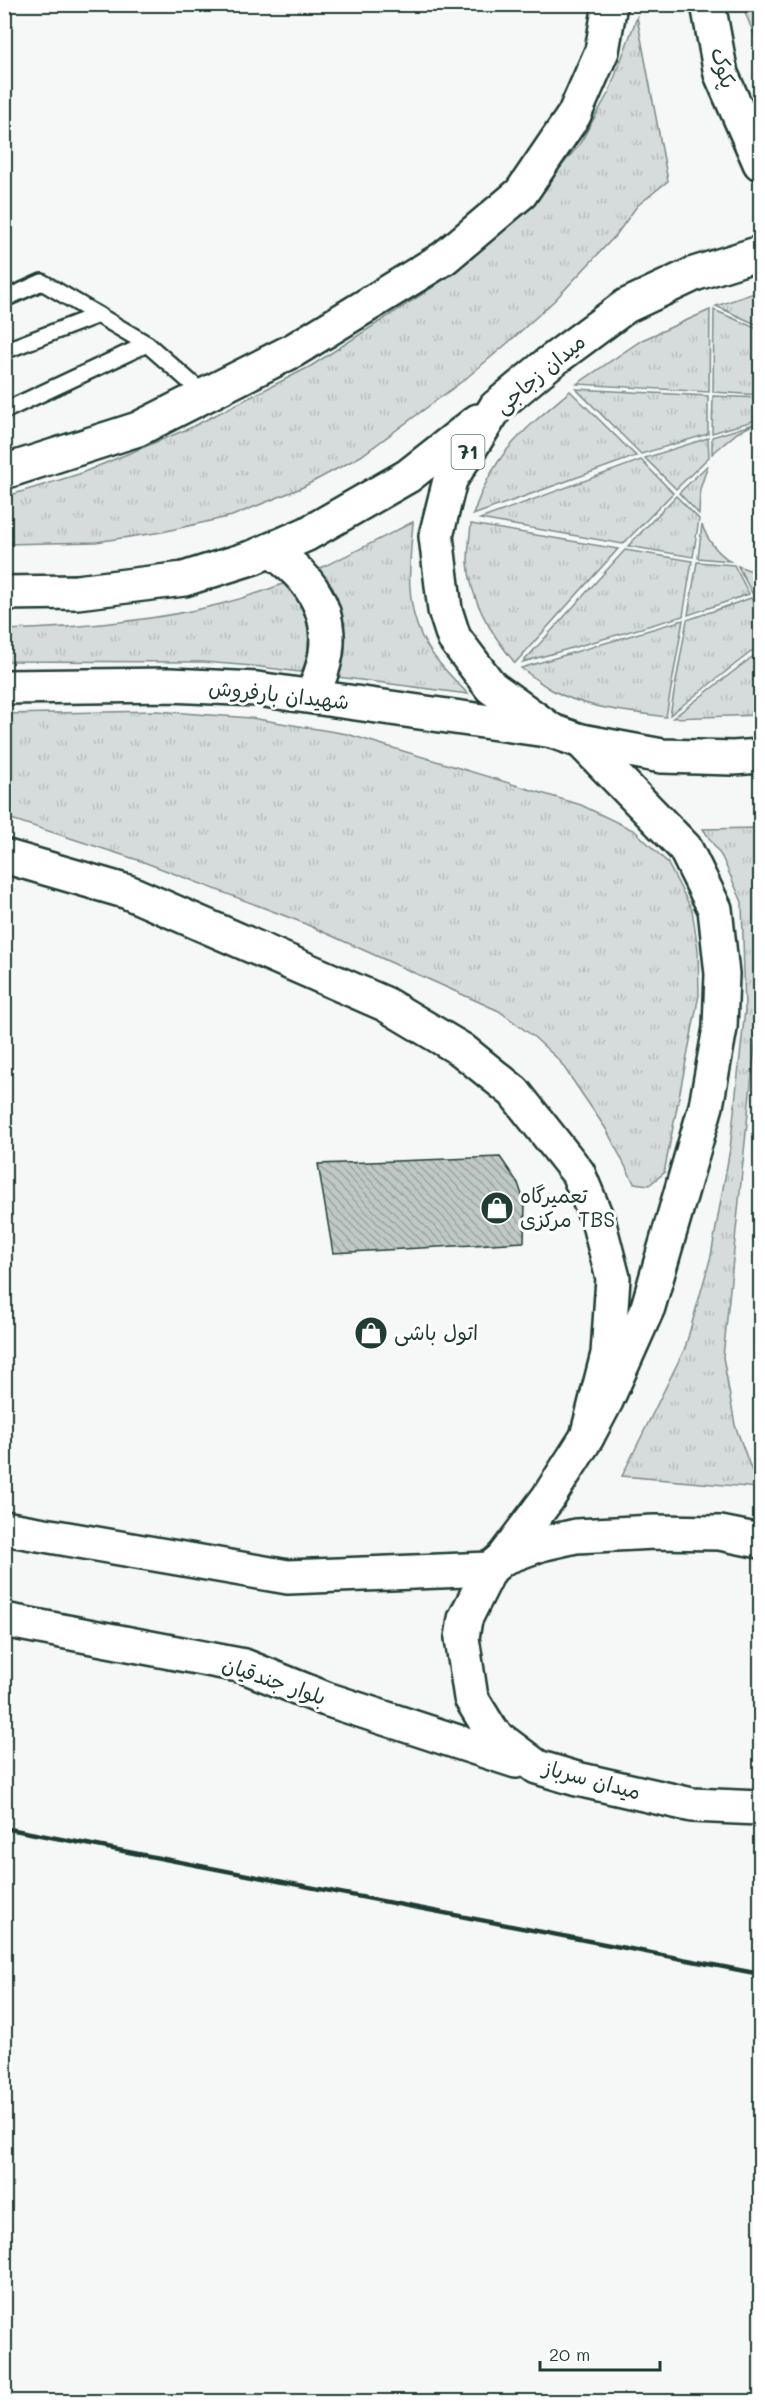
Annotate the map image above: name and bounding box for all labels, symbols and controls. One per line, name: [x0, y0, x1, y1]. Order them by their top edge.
street label: پکوک: [705, 44, 743, 91]
street label: میدان زجاجی: [488, 327, 591, 420]
road number: 71: [452, 435, 484, 469]
street label: شهیدان بارفروش: [207, 673, 351, 715]
place label: تعمیرگاه مرکزی TBS: [520, 1181, 615, 1232]
shop icon: تعمیرگاه مرکزی TBS: [479, 1190, 515, 1226]
shop icon: اتول باشی: [353, 1315, 389, 1351]
place label: اتول باشی: [394, 1318, 478, 1347]
street label: بلوار جندقیان: [219, 1649, 330, 1711]
street label: میدان سرباز: [538, 1752, 644, 1805]
scale bar: [540, 2334, 660, 2372]
text: 20 m: [549, 2342, 590, 2366]

